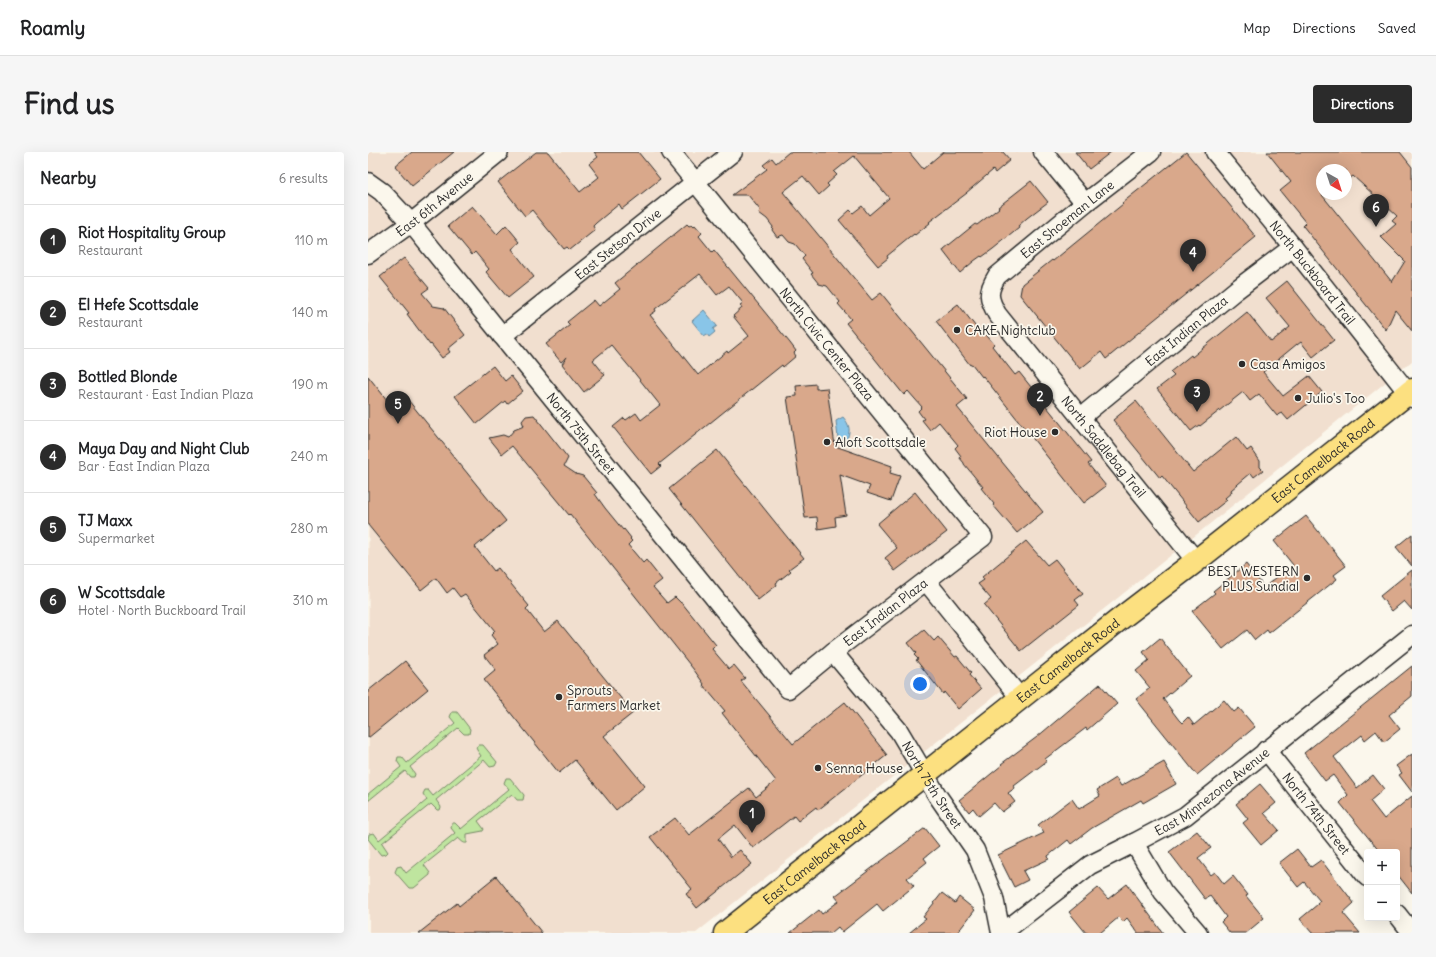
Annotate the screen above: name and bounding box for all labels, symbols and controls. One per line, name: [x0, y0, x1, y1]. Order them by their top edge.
text: Roamly: [20, 16, 85, 40]
text: Map: [1243, 19, 1270, 37]
text: Directions: [1292, 19, 1356, 37]
text: Saved: [1378, 19, 1416, 37]
button: Directions: [1313, 85, 1412, 123]
text: Find us: [24, 86, 115, 122]
north arrow: [1316, 164, 1352, 200]
text: Nearby: [40, 167, 96, 189]
street label: East 6th Avenue: [392, 168, 477, 240]
text: 6 results: [279, 170, 328, 187]
street label: East Shoeman Lane: [1017, 176, 1118, 262]
pin: 6: [1363, 194, 1389, 227]
street label: East Stetson Drive: [571, 205, 665, 284]
street label: North Buckboard Trail: [1266, 217, 1359, 328]
text: Riot Hospitality Group: [78, 223, 226, 242]
text: 1: [50, 232, 56, 249]
text: 110 m: [295, 232, 328, 249]
pin: 4: [1180, 239, 1206, 272]
text: Restaurant: [78, 242, 143, 259]
street label: North Civic Center Plaza: [776, 284, 878, 404]
street label: East Indian Plaza: [1142, 292, 1231, 370]
text: El Hefe Scottsdale: [78, 295, 199, 314]
text: 2: [49, 304, 57, 321]
text: 140 m: [292, 304, 328, 321]
text: Restaurant: [78, 314, 143, 331]
place label: CAKE Nightclub: [965, 322, 1056, 339]
marker: CAKE Nightclub: [952, 325, 962, 335]
place label: Casa Amigos: [1250, 356, 1326, 373]
marker: Casa Amigos: [1237, 359, 1247, 369]
text: Bottled Blonde: [78, 367, 177, 386]
text: 3: [49, 376, 57, 393]
text: 190 m: [292, 376, 328, 393]
pin: 3: [1184, 379, 1210, 412]
pin: 2: [1027, 383, 1053, 416]
text: Restaurant · East Indian Plaza: [78, 386, 253, 403]
street label: North 75th Street: [543, 389, 619, 478]
place label: Julio's Too: [1306, 390, 1365, 407]
pin: 5: [385, 391, 411, 424]
street label: North Saddlebag Trail: [1057, 393, 1149, 501]
marker: Julio's Too: [1293, 393, 1303, 403]
street label: East Camelback Road: [1268, 415, 1378, 507]
place label: Riot House: [984, 424, 1047, 441]
marker: Riot House: [1050, 427, 1060, 437]
place label: Aloft Scottsdale: [835, 434, 926, 451]
marker: Aloft Scottsdale: [822, 437, 832, 447]
text: Maya Day and Night Club: [78, 439, 250, 458]
text: 4: [49, 448, 57, 465]
text: 240 m: [291, 448, 328, 465]
text: Bar · East Indian Plaza: [78, 458, 210, 475]
text: TJ Maxx: [78, 511, 133, 530]
text: 5: [49, 520, 57, 537]
text: 280 m: [290, 520, 328, 537]
text: Supermarket: [78, 530, 155, 547]
place label: BEST WESTERN PLUS Sundial: [1208, 563, 1299, 595]
marker: BEST WESTERN PLUS Sundial: [1302, 573, 1312, 583]
street label: East Indian Plaza: [840, 575, 931, 650]
text: W Scottsdale: [78, 583, 165, 602]
text: 6: [49, 592, 57, 609]
text: 310 m: [293, 592, 328, 609]
text: Hotel · North Buckboard Trail: [78, 602, 246, 619]
street label: East Camelback Road: [1013, 614, 1123, 707]
your location: [910, 674, 930, 694]
place label: Sprouts Farmers Market: [567, 682, 661, 714]
marker: Sprouts Farmers Market: [554, 692, 564, 702]
street label: North 75th Street: [898, 738, 966, 832]
street label: East Minnezona Avenue: [1152, 744, 1273, 840]
place label: Senna House: [826, 760, 903, 777]
marker: Senna House: [813, 763, 823, 773]
street label: North 74th Street: [1278, 769, 1354, 859]
pin: 1: [739, 800, 765, 833]
street label: East Camelback Road: [760, 816, 870, 909]
map controls: [1364, 849, 1400, 921]
button: +: [1364, 849, 1400, 885]
button: −: [1364, 885, 1400, 921]

